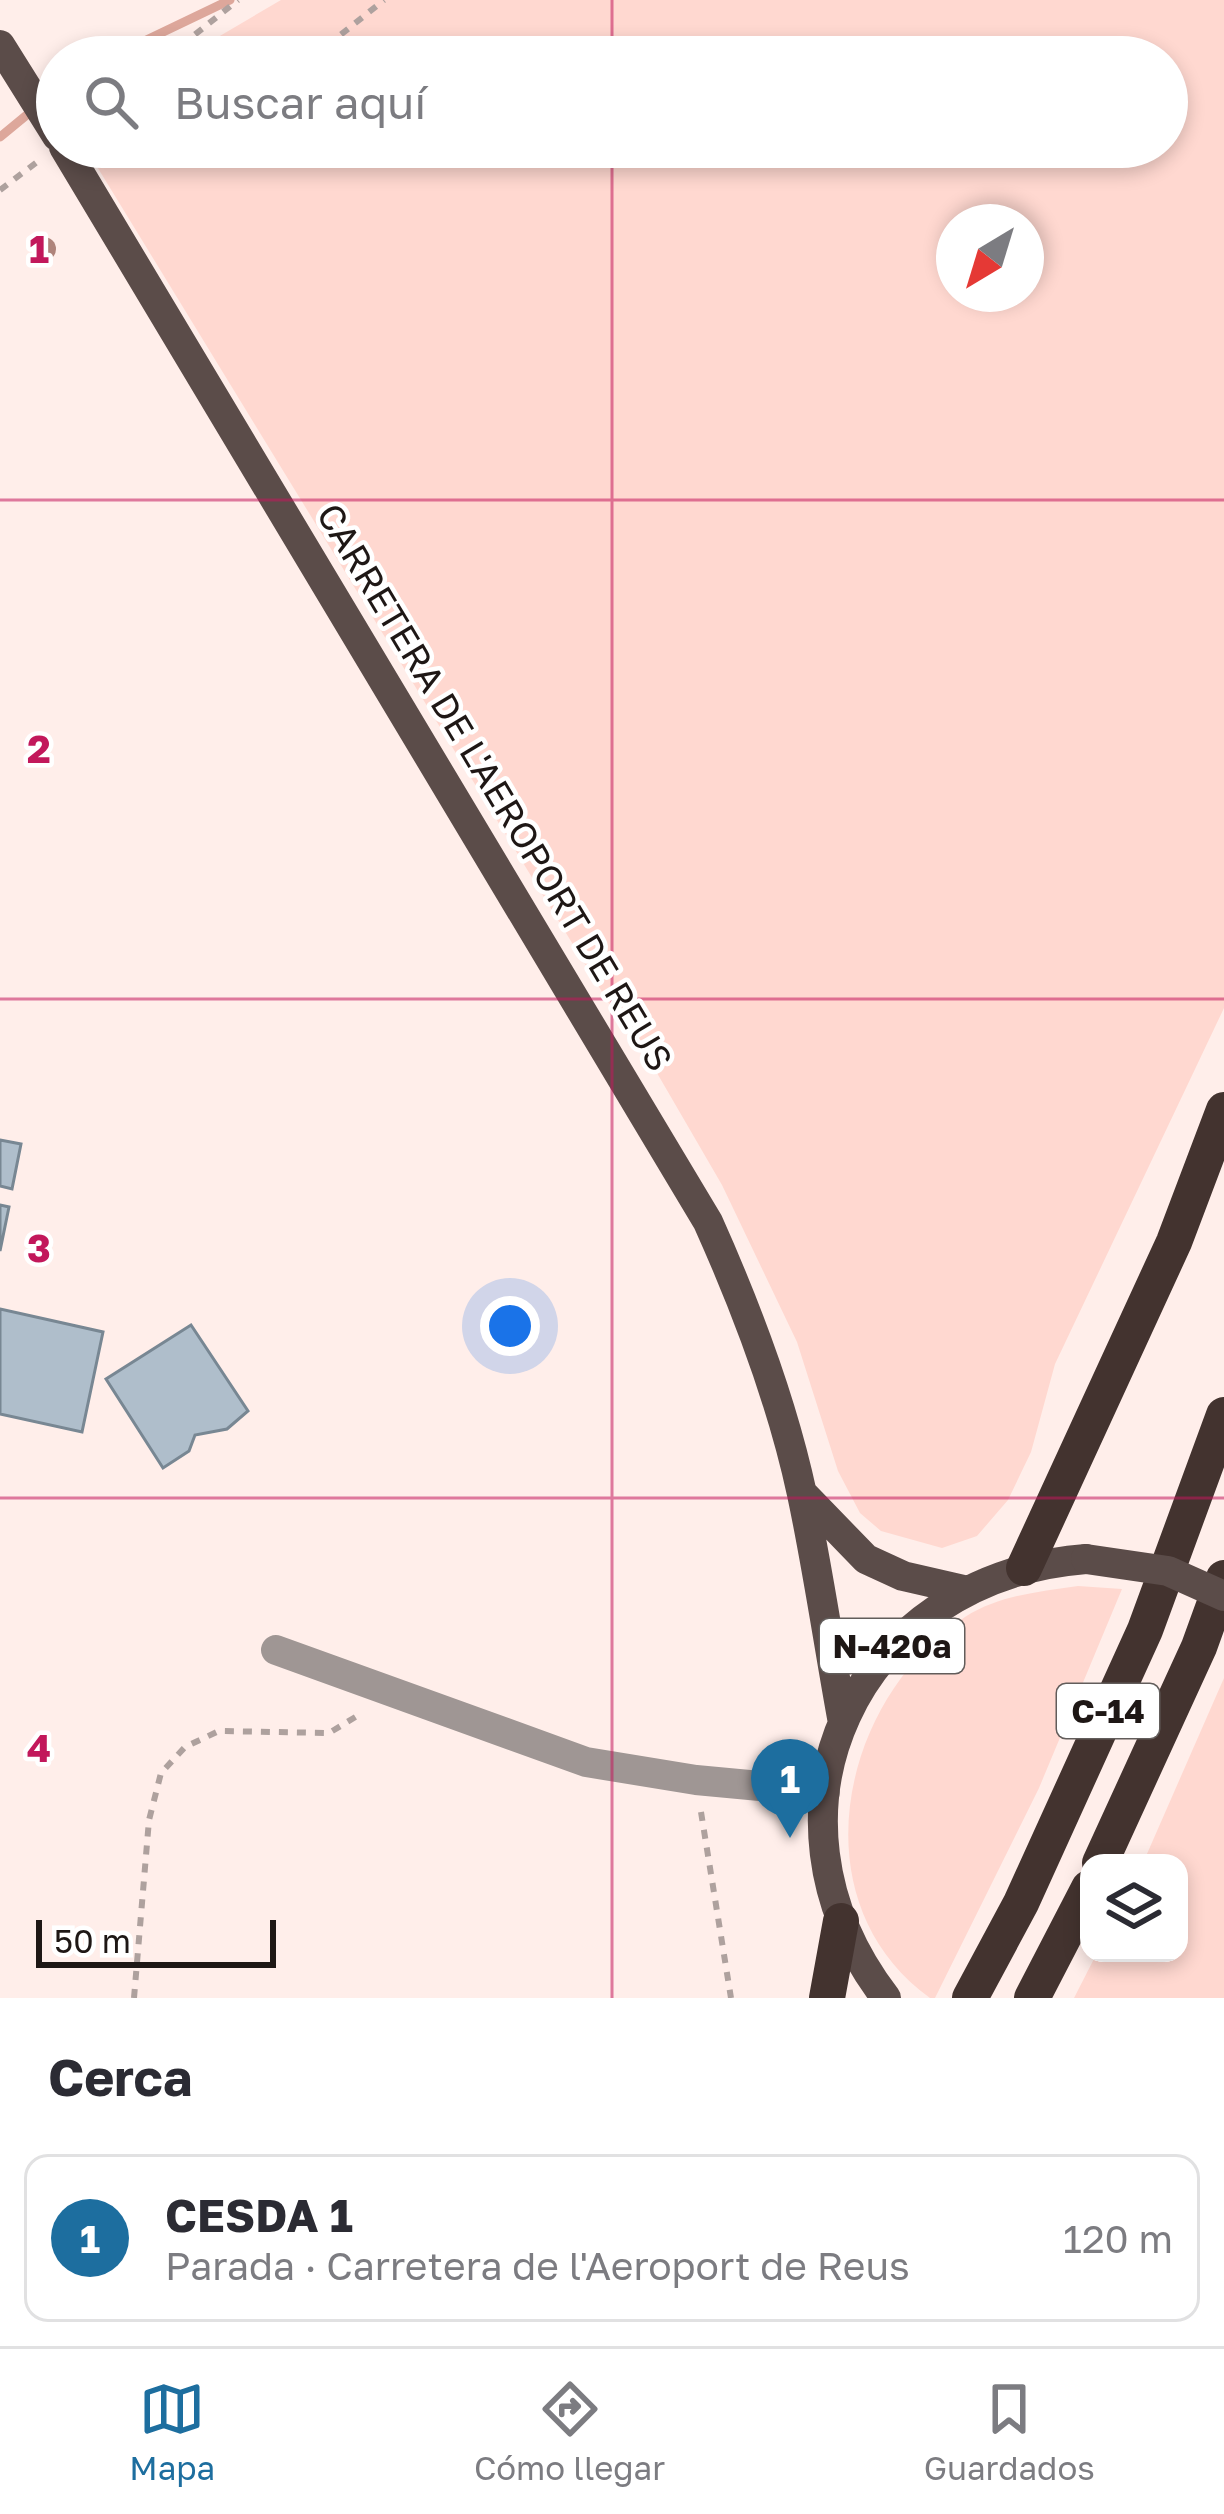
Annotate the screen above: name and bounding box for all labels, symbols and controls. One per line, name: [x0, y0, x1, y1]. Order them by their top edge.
search box: [36, 36, 1188, 168]
icon: search: [78, 69, 144, 135]
text: Buscar aquí: [174, 75, 426, 129]
north arrow: [936, 204, 1044, 312]
text: 1: [29, 225, 49, 272]
street label: CARRETERA DE L'AEROPORT DE REUS: [309, 495, 682, 1078]
text: 2: [27, 725, 51, 772]
text: 3: [27, 1224, 51, 1271]
your location: [480, 1296, 540, 1356]
road number: N-420a: [820, 1619, 964, 1673]
road number: C-14: [1057, 1684, 1159, 1738]
text: 4: [27, 1724, 51, 1771]
pin: 1: [751, 1739, 829, 1838]
map controls: [1080, 1854, 1188, 1962]
button: layers: [1080, 1854, 1188, 1962]
scale bar: [36, 1914, 276, 1967]
text: 50 m: [54, 1921, 131, 1960]
text: Cerca: [48, 2046, 192, 2107]
text: CESDA 1: [165, 2188, 353, 2242]
text: 1: [80, 2215, 100, 2262]
text: 120 m: [1063, 2215, 1173, 2262]
text: Parada · Carretera de l'Aeroport de Reus: [165, 2242, 910, 2289]
tab: Mapa: [129, 2376, 215, 2487]
tab: Cómo llegar: [474, 2376, 665, 2487]
tab: Guardados: [924, 2376, 1095, 2487]

